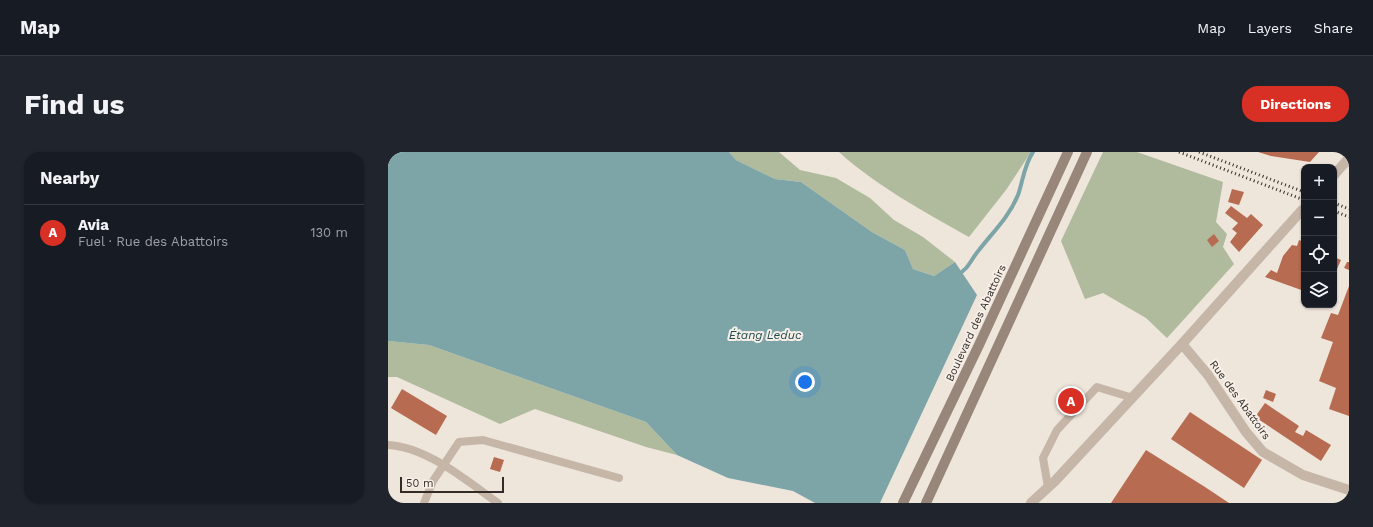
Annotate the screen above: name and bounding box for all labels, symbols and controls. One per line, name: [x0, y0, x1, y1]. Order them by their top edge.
text: Map: [20, 16, 60, 39]
text: Map: [1197, 20, 1226, 36]
text: Layers: [1248, 20, 1292, 36]
text: Share: [1314, 20, 1353, 36]
button: Directions: [1242, 86, 1349, 122]
text: Find us: [24, 88, 124, 121]
map controls: [1301, 164, 1337, 308]
button: +: [1301, 164, 1337, 200]
text: Nearby: [40, 168, 99, 188]
button: −: [1301, 200, 1337, 236]
text: Avia: [78, 216, 109, 234]
text: A: [49, 225, 57, 240]
text: 130 m: [310, 225, 348, 240]
text: Fuel · Rue des Abattoirs: [78, 234, 228, 249]
button: locate: [1301, 236, 1337, 272]
street label: Boulevard des Abattoirs: [943, 262, 1009, 384]
button: layers: [1301, 272, 1337, 308]
water label: Étang Leduc: [729, 328, 802, 342]
street label: Rue des Abattoirs: [1207, 358, 1273, 442]
your location: [795, 372, 815, 392]
pin: A: [1058, 386, 1084, 416]
scale bar: [400, 475, 504, 494]
text: 50 m: [406, 477, 433, 490]

